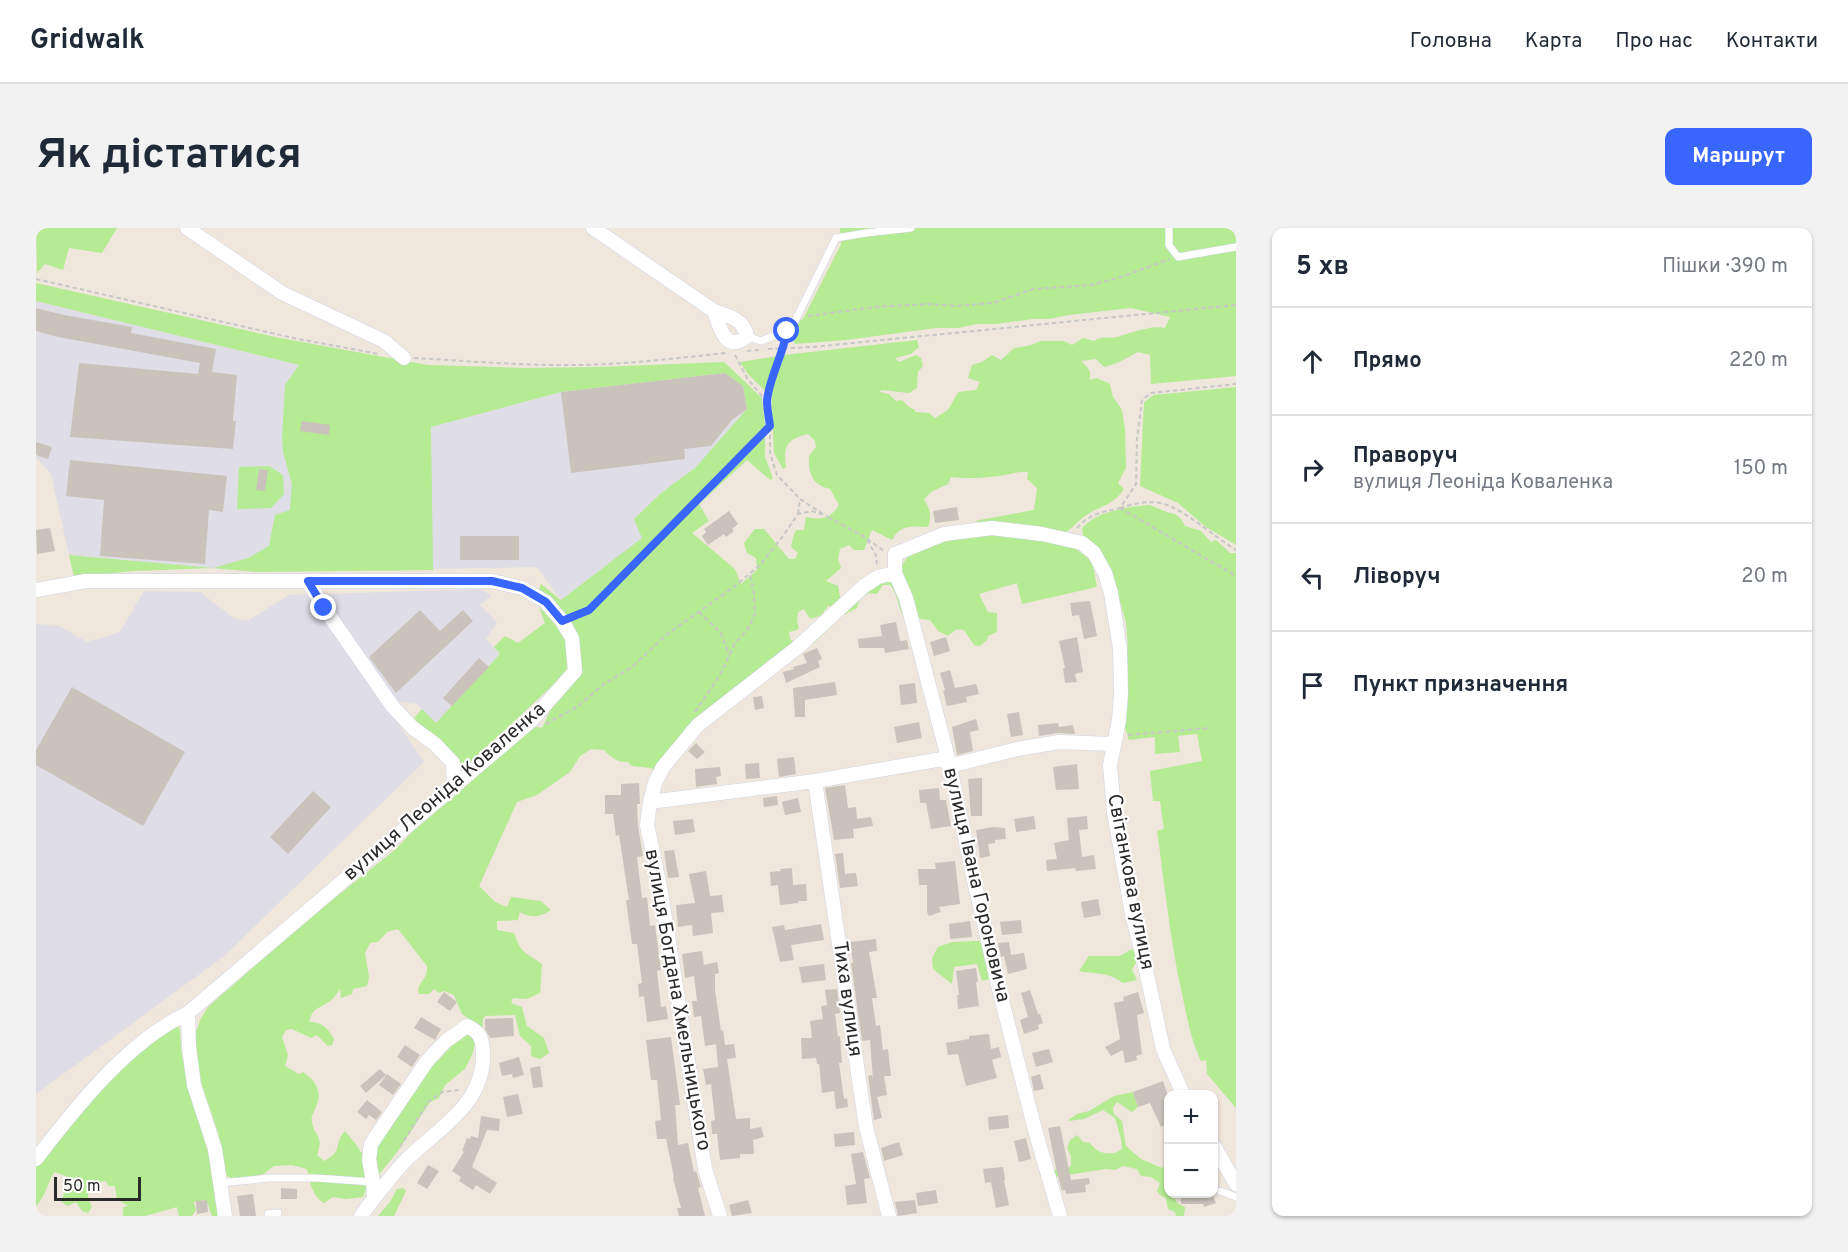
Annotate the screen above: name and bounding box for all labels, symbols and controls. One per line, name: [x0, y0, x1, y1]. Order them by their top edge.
text: Gridwalk: [30, 23, 145, 59]
text: Головна: [1410, 28, 1492, 55]
text: Карта: [1525, 28, 1582, 55]
text: Про нас: [1615, 28, 1693, 55]
text: Контакти: [1726, 28, 1818, 55]
button: Маршрут: [1665, 128, 1812, 185]
text: Як дістатися: [36, 130, 302, 183]
text: 5 хв: [1296, 251, 1349, 284]
text: Пішки · 390 m: [1662, 254, 1788, 280]
route start: [773, 317, 799, 343]
icon: ahead: [1296, 345, 1329, 378]
text: Прямо: [1353, 348, 1422, 375]
text: 220 m: [1729, 348, 1788, 374]
text: Праворуч: [1353, 443, 1458, 470]
icon: right: [1296, 453, 1329, 486]
text: 150 m: [1734, 456, 1788, 482]
text: вулиця Леоніда Коваленка: [1353, 470, 1613, 496]
icon: left: [1296, 561, 1329, 594]
text: Ліворуч: [1353, 564, 1441, 591]
text: 20 m: [1741, 564, 1788, 590]
route end: [310, 594, 336, 620]
icon: arrive: [1296, 669, 1329, 702]
text: Пункт призначення: [1353, 672, 1568, 699]
street label: вулиця Леоніда Коваленка: [338, 697, 552, 887]
street label: вулиця Івана Гороновича: [936, 765, 1016, 1005]
street label: Світанкова вулиця: [1100, 792, 1160, 972]
street label: вулиця Богдана Хмельницького: [638, 847, 716, 1153]
street label: Тиха вулиця: [826, 940, 868, 1058]
map controls: [1164, 1090, 1218, 1198]
button: +: [1164, 1090, 1218, 1144]
button: −: [1164, 1144, 1218, 1198]
scale bar: [54, 1174, 141, 1202]
text: 50 m: [63, 1177, 101, 1197]

